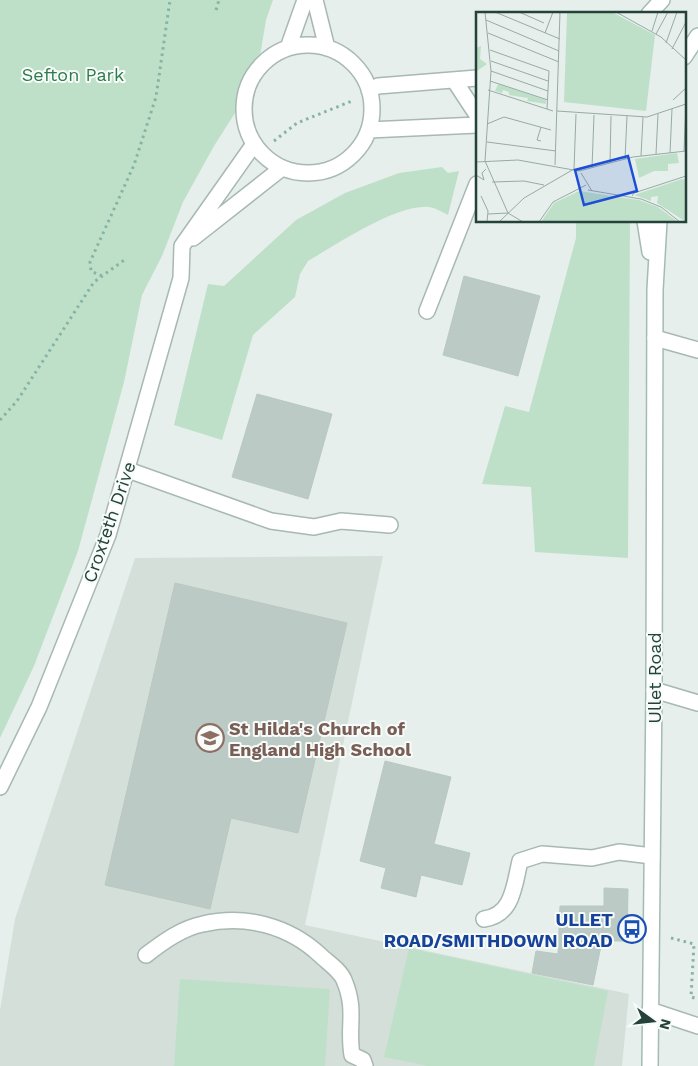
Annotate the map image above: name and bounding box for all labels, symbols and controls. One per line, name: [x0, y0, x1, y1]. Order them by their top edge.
inset map: [476, 12, 686, 222]
park label: Sefton Park: [22, 64, 124, 85]
street label: Croxteth Drive: [78, 459, 140, 585]
street label: Ullet Road: [644, 632, 665, 724]
place label: St Hilda's Church of England High School: [229, 718, 411, 760]
school or university icon: St Hilda's Church of England High School: [195, 723, 225, 753]
place label: ULLET ROAD/SMITHDOWN ROAD: [384, 909, 613, 951]
bus stop icon: ULLET ROAD/SMITHDOWN ROAD: [617, 914, 647, 944]
north arrow: [628, 996, 678, 1046]
text: N: [656, 1017, 675, 1031]

